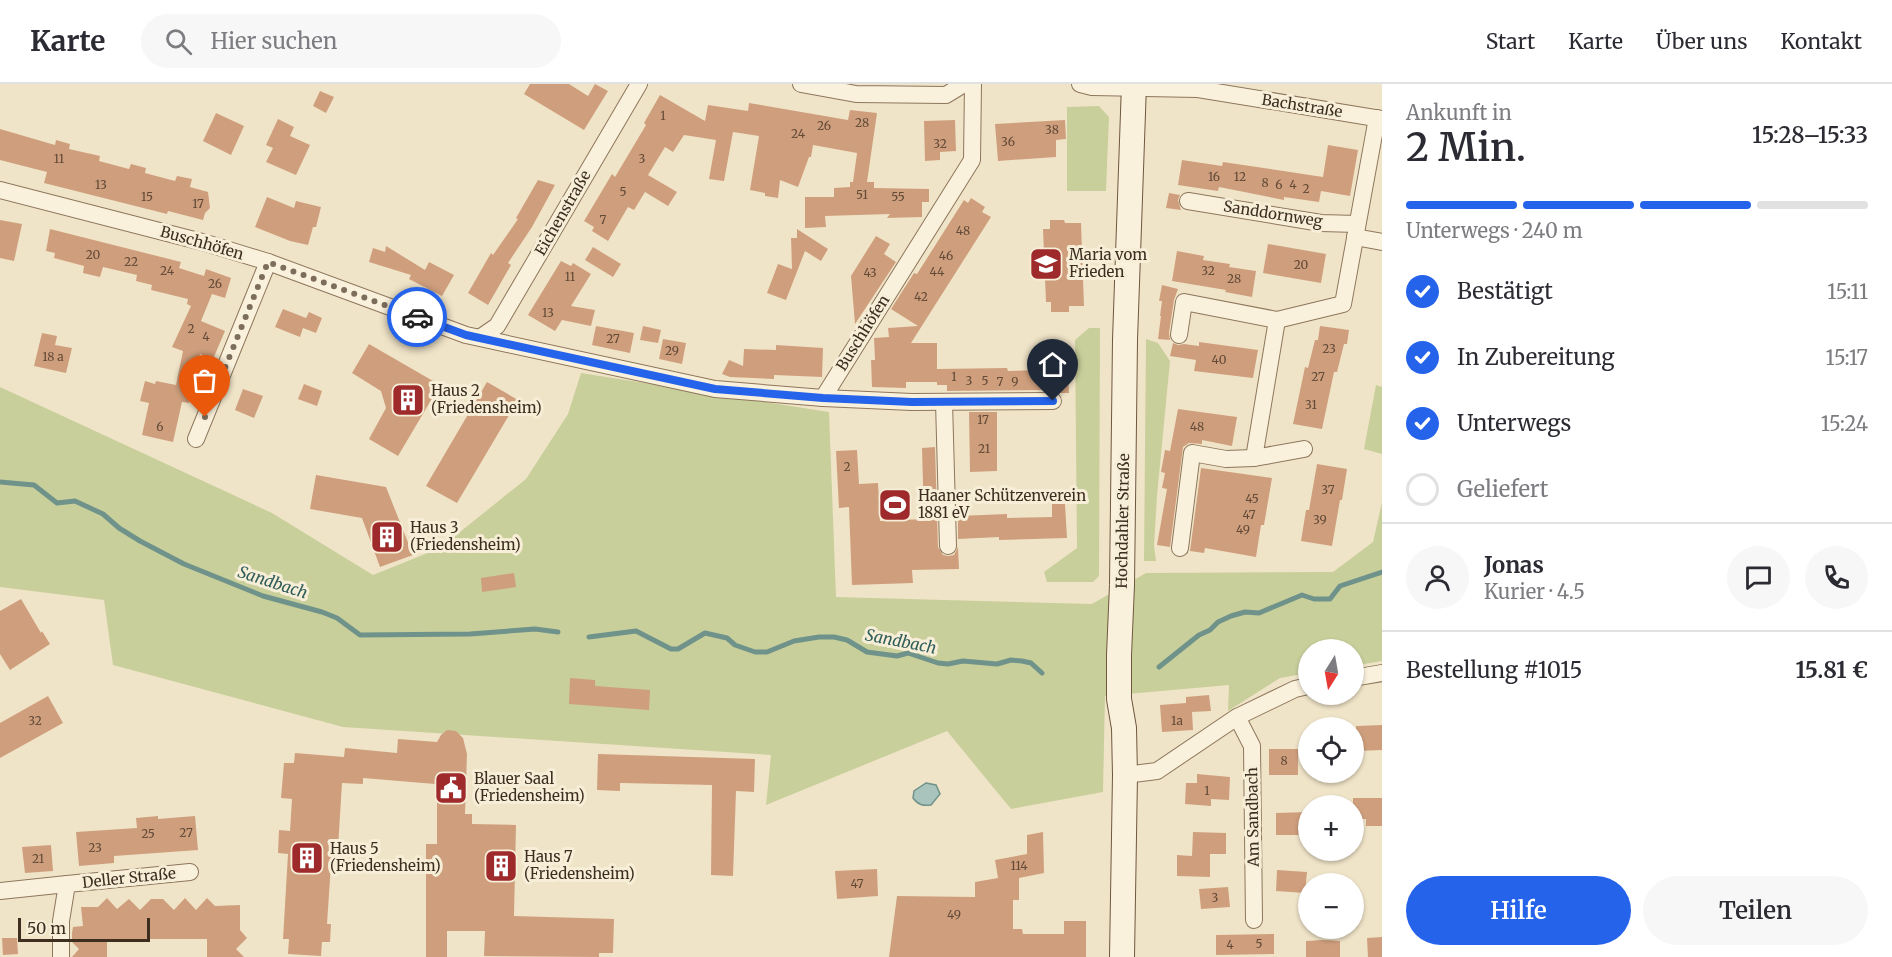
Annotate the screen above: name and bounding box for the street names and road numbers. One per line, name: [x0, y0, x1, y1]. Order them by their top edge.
street label: Bachstraße: [1260, 90, 1344, 121]
street label: Eichenstraße: [531, 167, 595, 259]
street label: Sanddornweg: [1222, 196, 1324, 231]
street label: Buschhöfen: [158, 222, 246, 263]
street label: Buschhöfen: [832, 291, 893, 374]
street label: Hochdahler Straße: [1112, 453, 1133, 589]
street label: Am Sandbach: [1242, 767, 1263, 868]
street label: Deller Straße: [81, 863, 177, 892]

